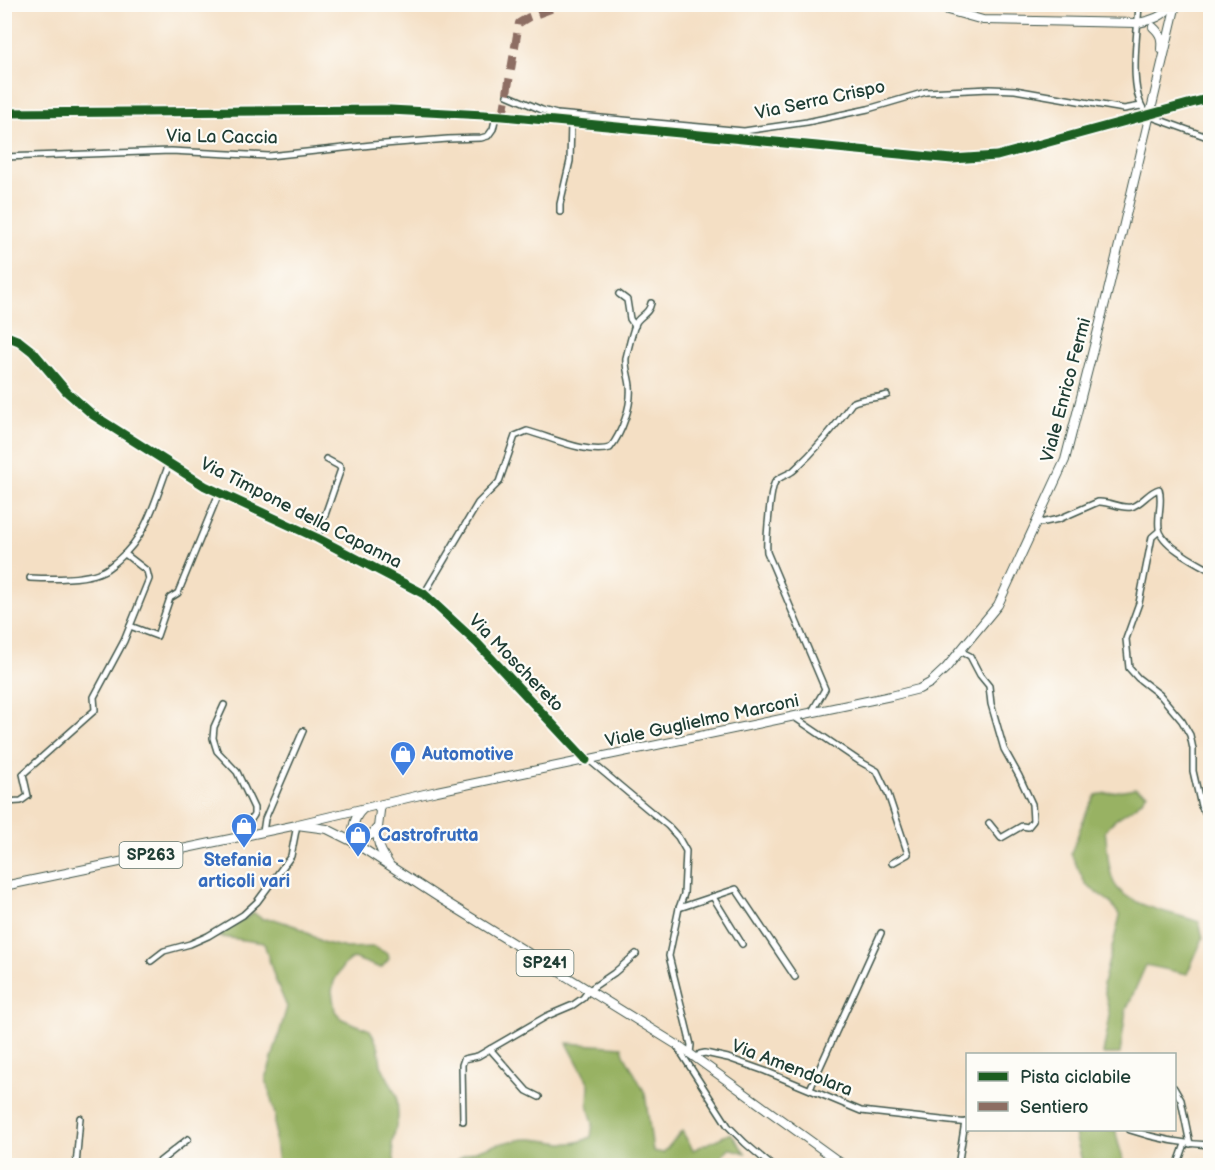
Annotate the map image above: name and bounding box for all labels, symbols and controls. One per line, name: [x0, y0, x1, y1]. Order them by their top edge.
street label: Via Serra Crispo: [753, 76, 887, 124]
street label: Via La Caccia: [166, 126, 278, 148]
street label: Viale Enrico Fermi: [1037, 315, 1095, 465]
street label: Via Timpone della Capanna: [197, 453, 405, 573]
street label: Via Moschereto: [464, 610, 568, 716]
street label: Viale Guglielmo Marconi: [603, 690, 801, 752]
shop icon: Automotive: [388, 739, 418, 777]
place label: Automotive: [421, 744, 514, 765]
shop icon: Stefania - articoli vari: [229, 811, 259, 849]
shop icon: Castrofrutta: [343, 820, 373, 858]
place label: Castrofrutta: [378, 825, 479, 846]
road number: SP263: [120, 842, 182, 868]
place label: Stefania - articoli vari: [198, 850, 290, 892]
road number: SP241: [516, 950, 574, 976]
street label: Via Amendolara: [728, 1035, 856, 1101]
legend: [966, 1053, 1176, 1131]
text: Pista ciclabile: [1020, 1067, 1131, 1088]
text: Sentiero: [1020, 1097, 1089, 1118]

